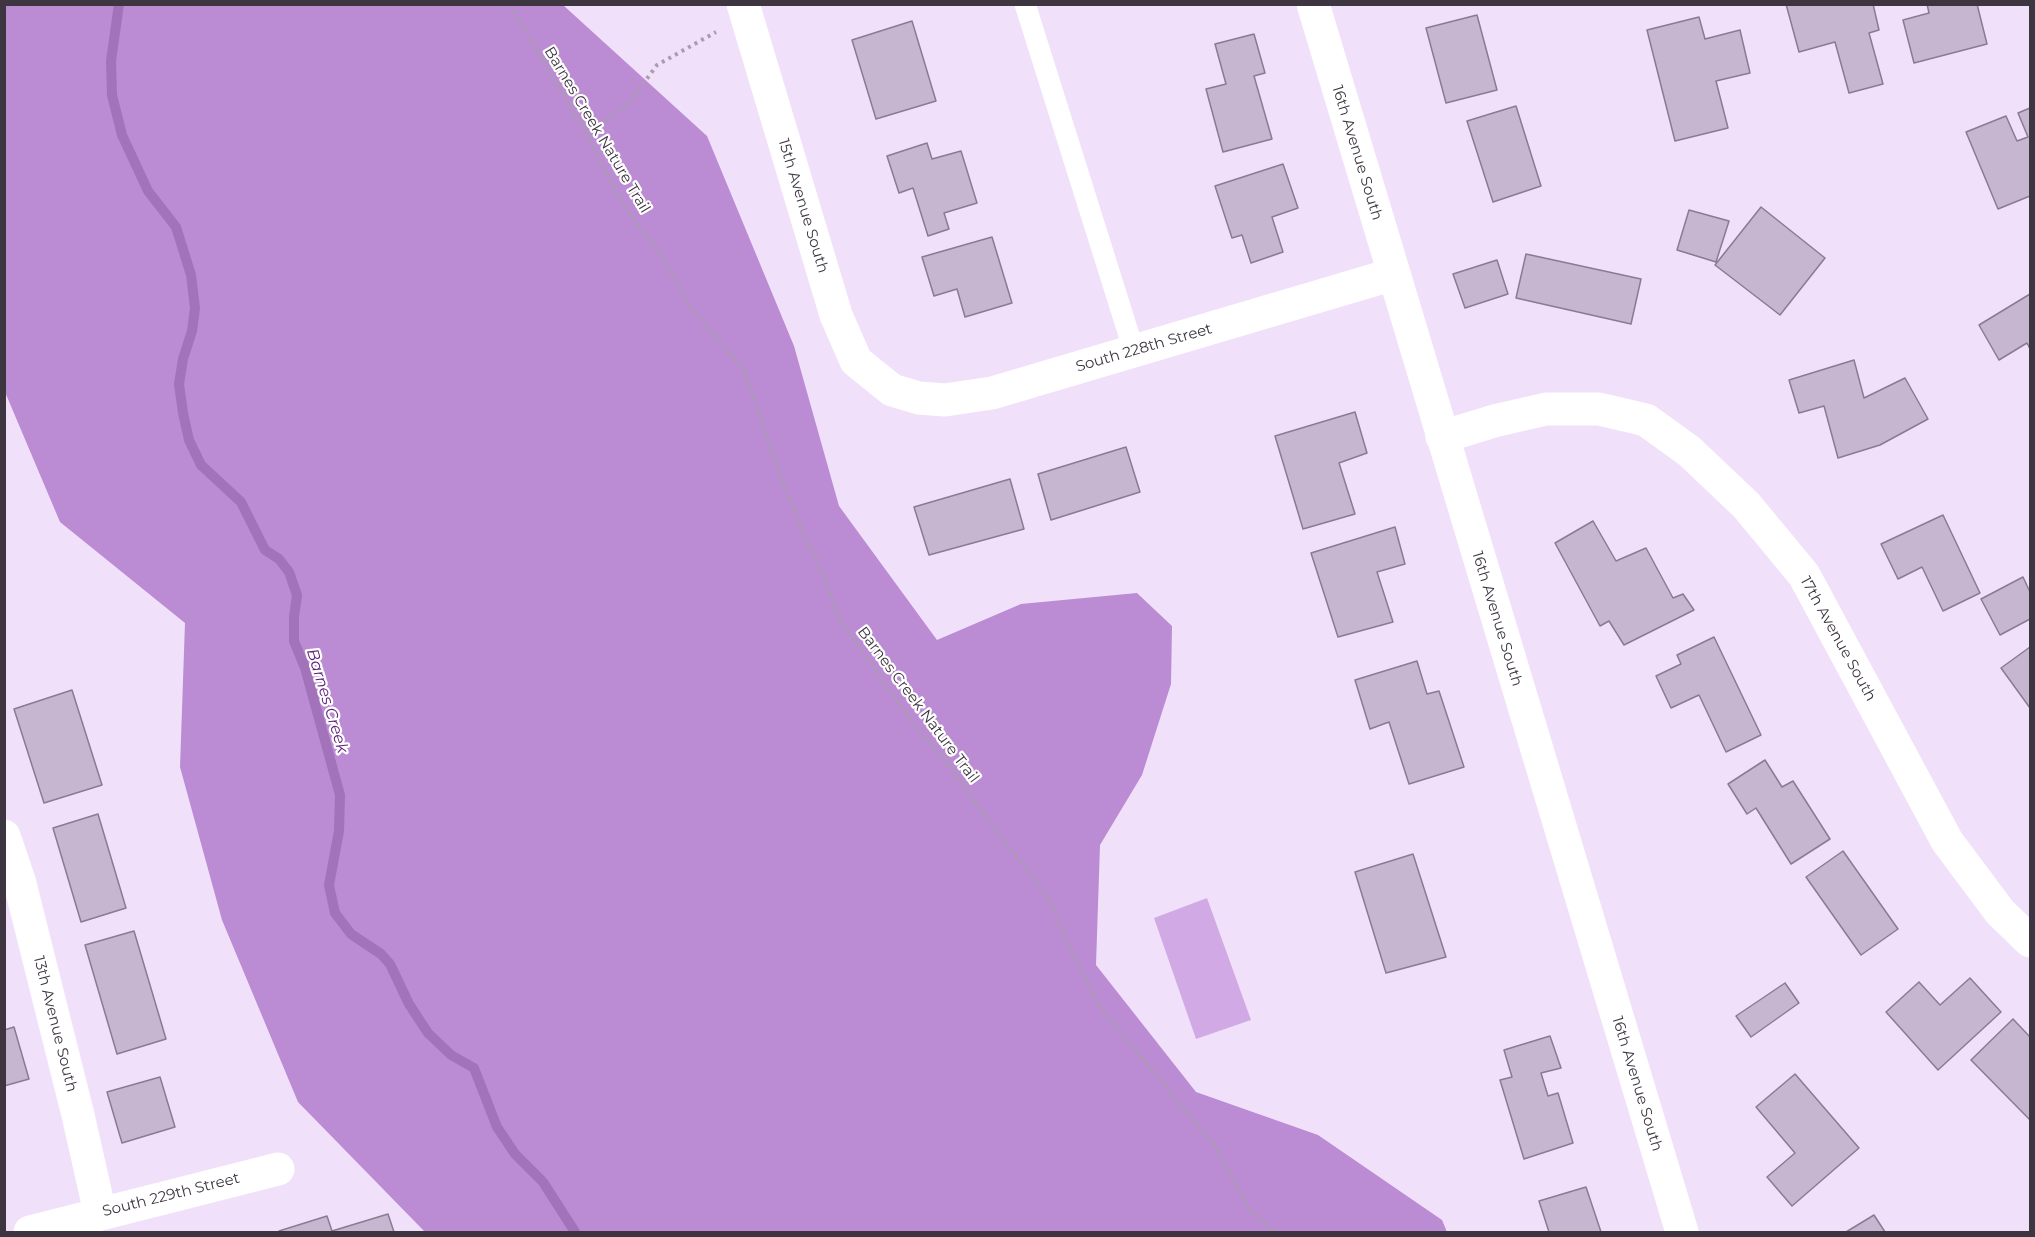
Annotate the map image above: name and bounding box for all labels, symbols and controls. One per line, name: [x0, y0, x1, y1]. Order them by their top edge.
street label: Barnes Creek Nature Trail: [540, 44, 654, 216]
street label: 16th Avenue South: [1328, 83, 1386, 223]
street label: 15th Avenue South: [774, 137, 832, 275]
street label: South 228th Street: [1074, 320, 1214, 376]
street label: 16th Avenue South: [1468, 549, 1526, 689]
street label: 17th Avenue South: [1796, 574, 1880, 704]
street label: Barnes Creek Nature Trail: [853, 623, 983, 787]
water label: Barnes Creek: [302, 646, 352, 756]
street label: 13th Avenue South: [29, 954, 81, 1094]
street label: 16th Avenue South: [1608, 1014, 1666, 1154]
street label: South 229th Street: [101, 1169, 241, 1221]

